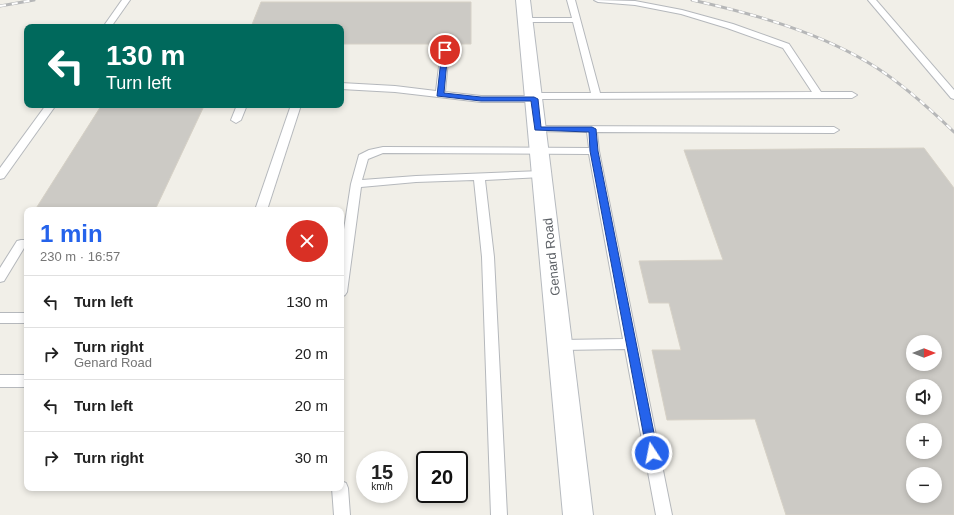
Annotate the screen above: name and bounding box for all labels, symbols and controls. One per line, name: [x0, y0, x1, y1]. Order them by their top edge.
pin: [428, 33, 462, 67]
icon: arrive: [434, 39, 456, 61]
icon: left: [40, 40, 92, 92]
text: 130 m: [106, 40, 185, 71]
text: Turn left: [106, 73, 171, 93]
street label: Genard Road: [540, 217, 563, 297]
text: 1 min: [40, 220, 103, 247]
button: close: [286, 220, 328, 262]
text: 230 m · 16:57: [40, 249, 120, 264]
icon: left: [40, 291, 62, 313]
text: Turn left: [74, 293, 133, 310]
text: 130 m: [286, 293, 328, 310]
north arrow: [906, 335, 942, 371]
map controls: [906, 335, 942, 503]
text: Turn right: [74, 338, 144, 355]
icon: right: [40, 343, 62, 365]
text: 20 m: [295, 345, 328, 362]
text: Genard Road: [74, 355, 152, 370]
button: sound: [906, 379, 942, 415]
icon: left: [40, 395, 62, 417]
text: Turn left: [74, 397, 133, 414]
text: 20 m: [295, 397, 328, 414]
button: +: [906, 423, 942, 459]
position arrow: [631, 432, 673, 474]
icon: right: [40, 447, 62, 469]
text: Turn right: [74, 449, 144, 466]
text: 30 m: [295, 449, 328, 466]
speed limit sign: 20: [416, 451, 468, 503]
text: 15: [371, 461, 393, 483]
button: −: [906, 467, 942, 503]
text: km/h: [371, 481, 393, 492]

